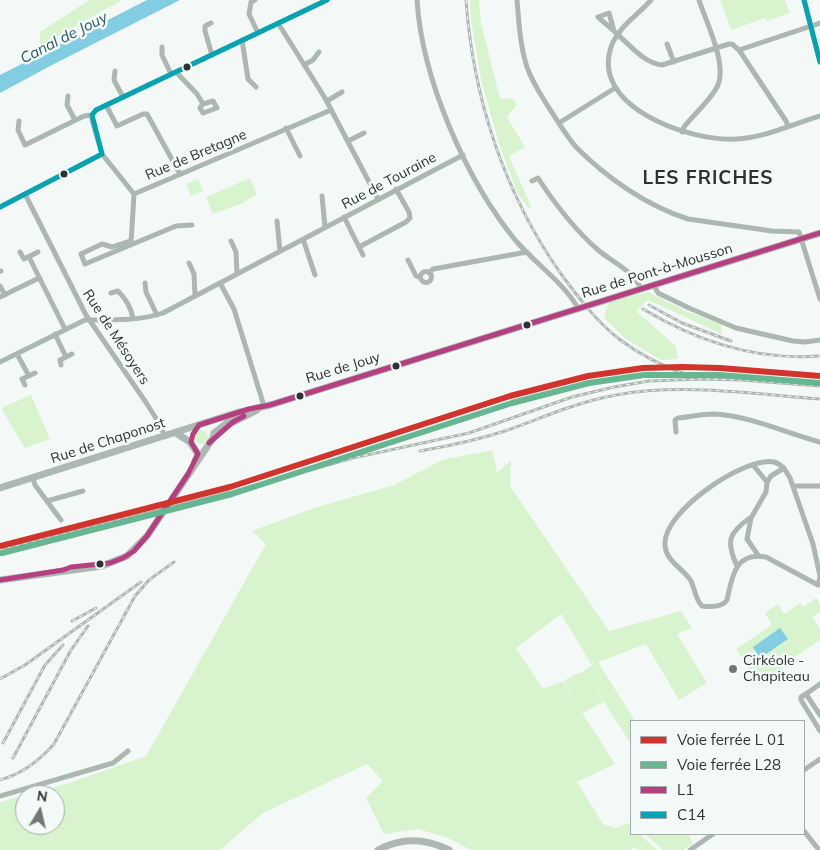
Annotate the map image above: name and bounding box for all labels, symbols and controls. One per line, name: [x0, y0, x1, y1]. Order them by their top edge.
water label: Canal de Jouy: [17, 8, 111, 68]
unlabelled marker: [182, 62, 192, 72]
street label: Rue de Bretagne: [143, 126, 249, 184]
street label: Rue de Touraine: [339, 149, 439, 213]
district label: LES FRICHES: [641, 167, 775, 189]
unlabelled marker: [59, 169, 69, 179]
street label: Rue de Pont-à-Mousson: [579, 240, 735, 302]
street label: Rue de Mésoyers: [79, 286, 153, 388]
unlabelled marker: [522, 320, 532, 330]
street label: Rue de Jouy: [304, 349, 382, 387]
unlabelled marker: [391, 361, 401, 371]
unlabelled marker: [295, 391, 305, 401]
street label: Rue de Chaponost: [49, 415, 167, 467]
unlabelled marker: [95, 559, 105, 569]
place label: Cirkéole - Chapiteau: [743, 653, 810, 686]
marker: Cirkéole - Chapiteau: [727, 663, 739, 675]
legend: [630, 720, 805, 835]
text: Voie ferrée L 01: [677, 730, 785, 749]
text: Voie ferrée L28: [677, 755, 781, 774]
text: L1: [677, 780, 694, 799]
north arrow: [15, 785, 65, 835]
text: N: [36, 786, 49, 806]
text: C14: [677, 805, 705, 824]

